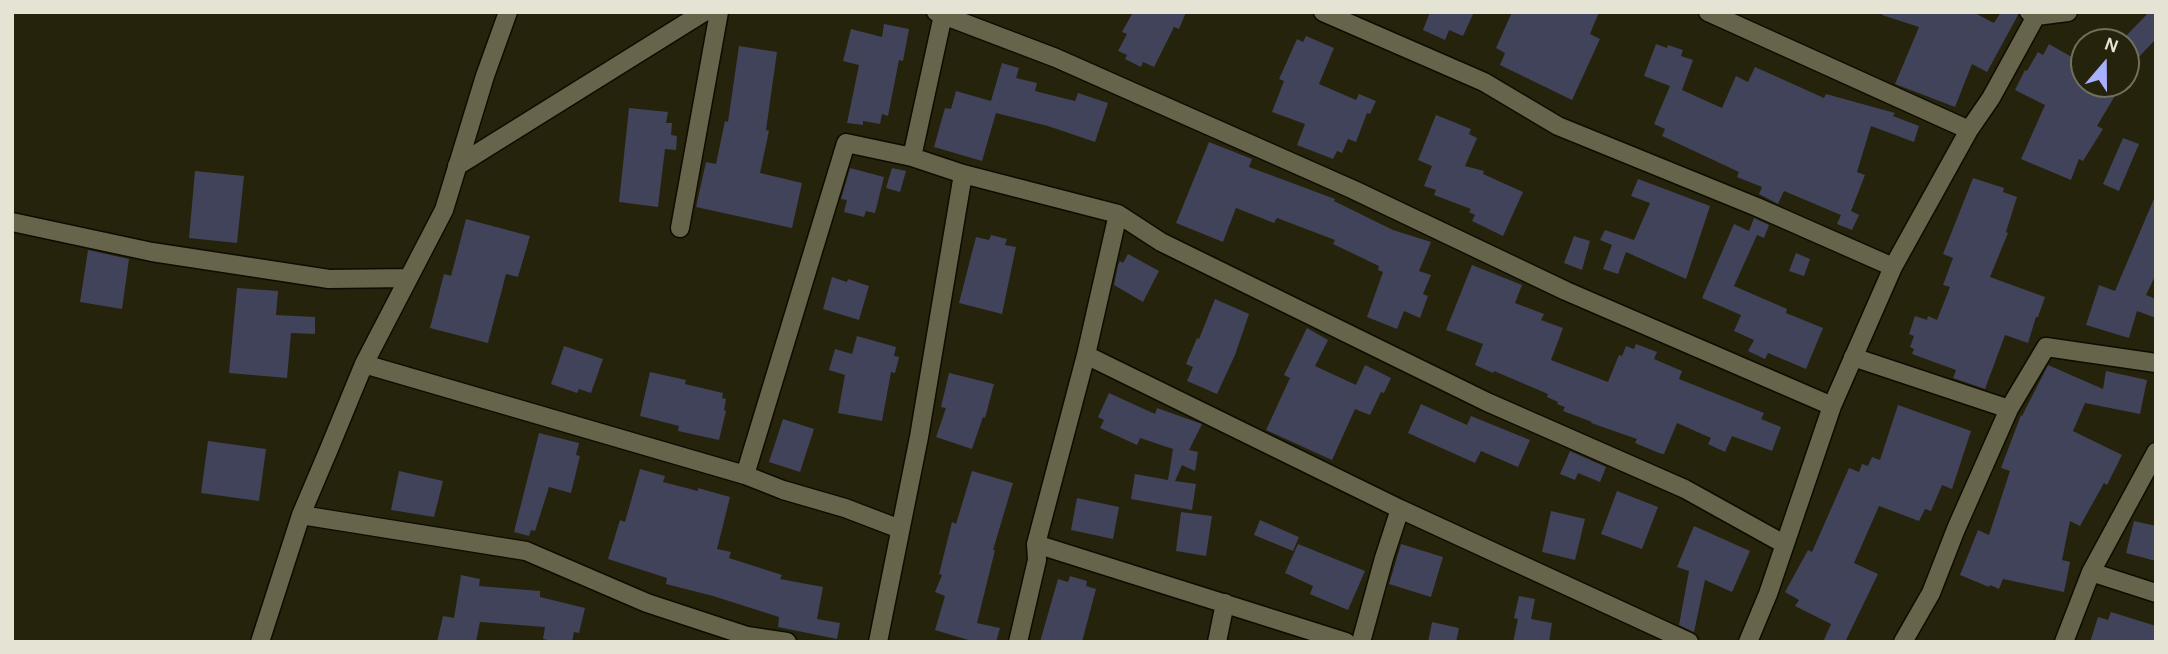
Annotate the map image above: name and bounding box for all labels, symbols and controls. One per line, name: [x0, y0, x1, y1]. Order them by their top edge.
north arrow: [2070, 28, 2140, 98]
text: N: [2101, 32, 2122, 58]

